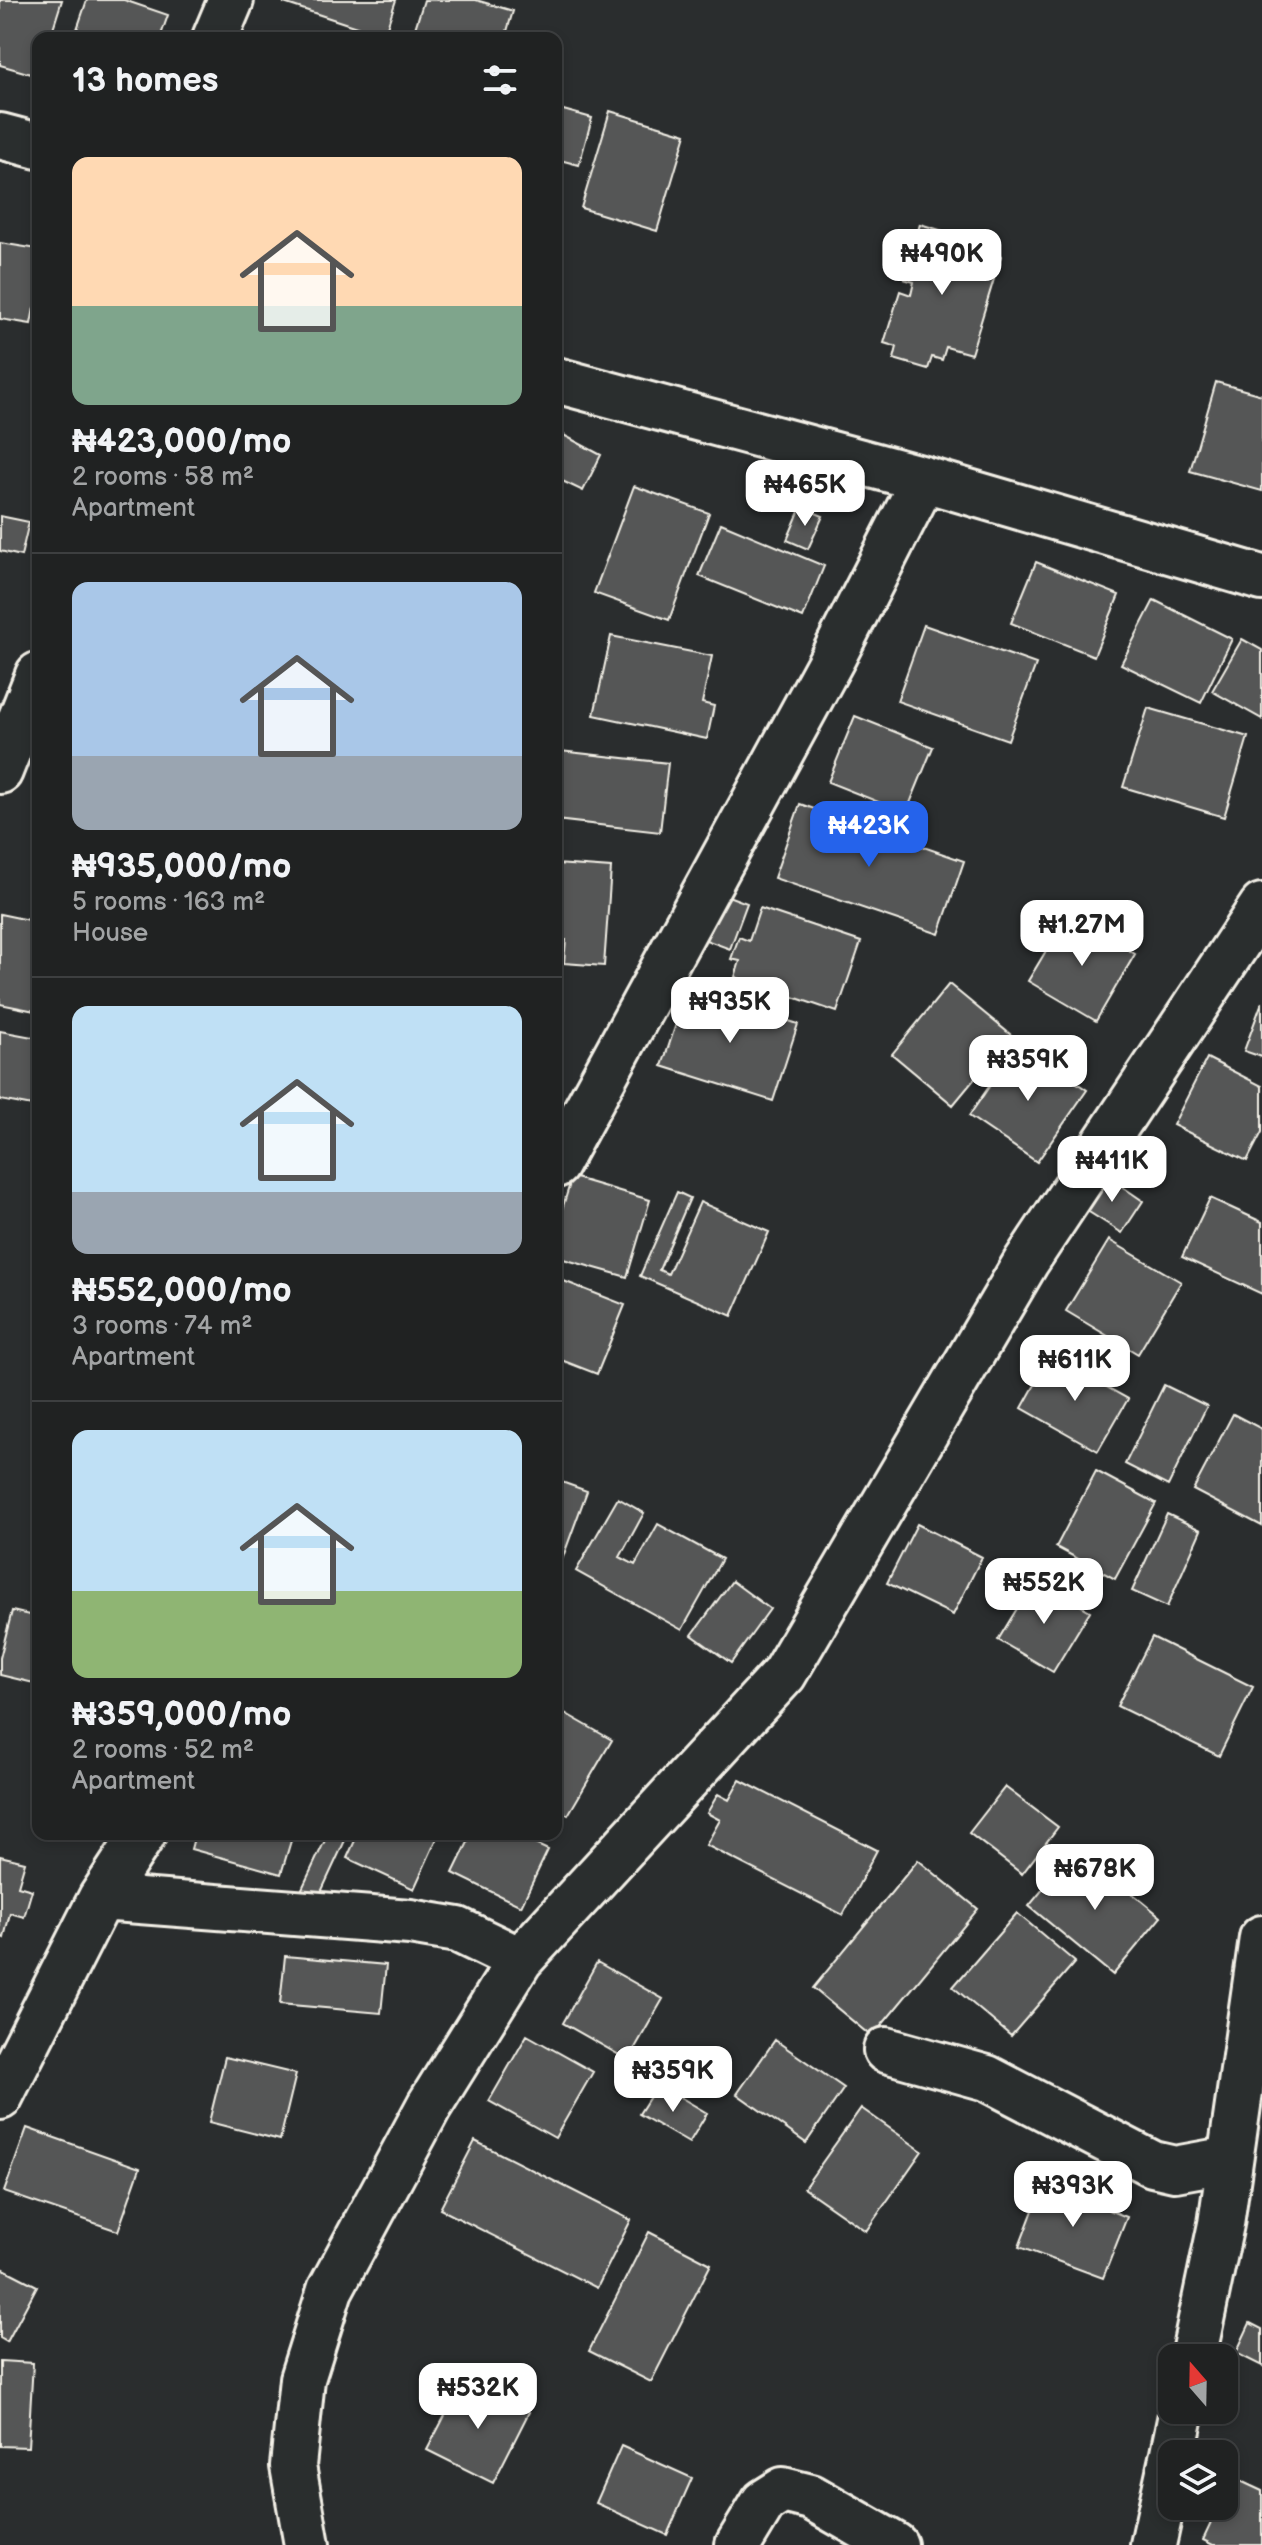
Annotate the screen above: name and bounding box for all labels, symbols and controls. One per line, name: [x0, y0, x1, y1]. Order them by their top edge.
icon: filters: [478, 58, 522, 102]
text: 13 homes: [72, 60, 219, 101]
icon: home: [225, 209, 369, 353]
pin: ₦490K: [886, 229, 998, 297]
text: ₦490K: [900, 239, 984, 270]
text: ₦423,000/mo: [72, 421, 291, 462]
pin: ₦465K: [749, 460, 861, 528]
text: 2 rooms · 58 m²: [72, 462, 254, 493]
text: ₦465K: [764, 470, 846, 501]
text: Apartment: [72, 493, 195, 524]
icon: home: [225, 634, 369, 778]
pin: ₦423K: [813, 801, 925, 869]
text: ₦423K: [828, 811, 910, 842]
text: ₦935,000/mo: [72, 846, 291, 887]
text: 5 rooms · 163 m²: [72, 887, 265, 918]
pin: ₦1.27M: [1017, 900, 1147, 968]
text: ₦1.27M: [1038, 910, 1126, 941]
text: House: [72, 918, 148, 949]
pin: ₦935K: [674, 977, 786, 1045]
text: ₦935K: [689, 987, 771, 1018]
pin: ₦359K: [972, 1035, 1084, 1103]
text: ₦359K: [987, 1045, 1069, 1076]
icon: home: [225, 1058, 369, 1202]
pin: ₦411K: [1056, 1136, 1168, 1204]
text: ₦411K: [1075, 1146, 1149, 1177]
text: ₦552,000/mo: [72, 1270, 292, 1311]
text: 3 rooms · 74 m²: [72, 1311, 252, 1342]
pin: ₦611K: [1019, 1335, 1131, 1403]
text: Apartment: [72, 1342, 195, 1373]
text: ₦611K: [1038, 1345, 1112, 1376]
icon: home: [225, 1482, 369, 1626]
pin: ₦552K: [988, 1558, 1100, 1626]
text: ₦552K: [1003, 1568, 1085, 1599]
text: ₦359,000/mo: [72, 1694, 291, 1735]
text: 2 rooms · 52 m²: [72, 1735, 254, 1766]
text: Apartment: [72, 1766, 195, 1797]
pin: ₦678K: [1039, 1844, 1151, 1912]
text: ₦678K: [1054, 1854, 1136, 1885]
pin: ₦359K: [617, 2046, 729, 2114]
text: ₦359K: [632, 2056, 714, 2087]
pin: ₦393K: [1017, 2161, 1129, 2229]
text: ₦393K: [1032, 2171, 1114, 2202]
north arrow: [1158, 2344, 1238, 2424]
map controls: [1158, 2344, 1238, 2520]
pin: ₦532K: [422, 2363, 534, 2431]
text: ₦532K: [437, 2373, 519, 2404]
button: layers: [1158, 2440, 1238, 2520]

